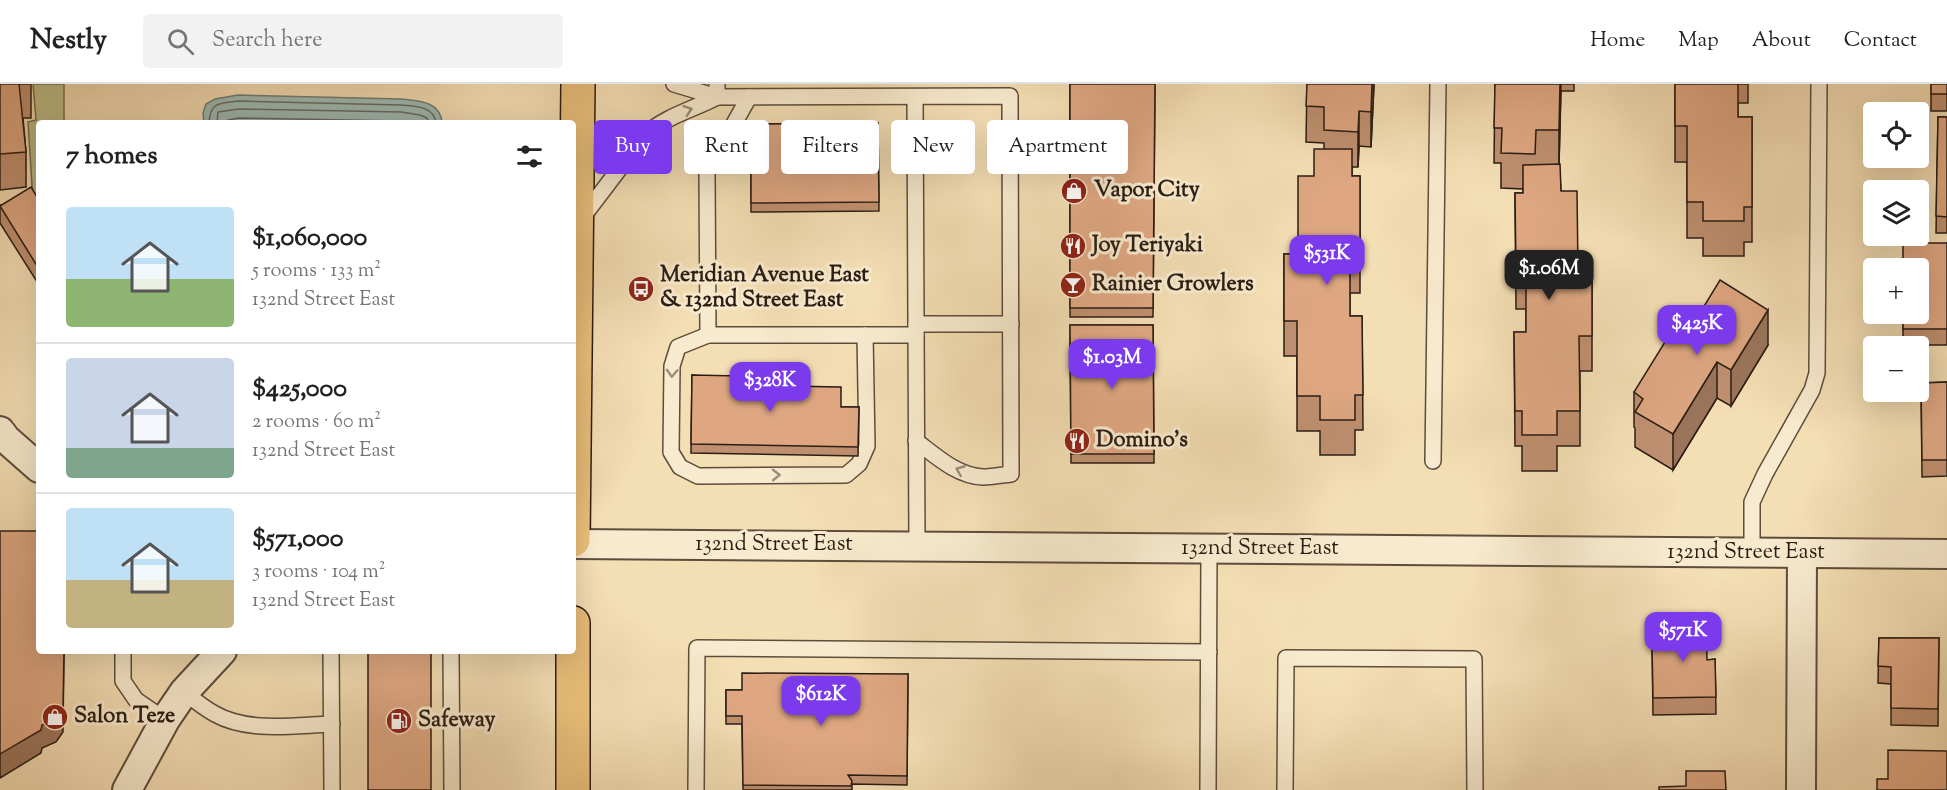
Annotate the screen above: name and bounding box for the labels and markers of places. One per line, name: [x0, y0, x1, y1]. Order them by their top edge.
place label: Vapor City: [1094, 175, 1200, 207]
shop icon: Vapor City: [1059, 176, 1089, 206]
place label: Joy Teriyaki: [1090, 230, 1204, 262]
restaurant icon: Joy Teriyaki: [1058, 231, 1088, 261]
pin: $531K: [1285, 235, 1369, 286]
pin: $1.06M: [1500, 250, 1598, 301]
place label: Meridian Avenue East & 132nd Street East: [660, 260, 869, 317]
place label: Rainier Growlers: [1092, 269, 1254, 301]
bar icon: Rainier Growlers: [1058, 270, 1088, 300]
bus stop icon: Meridian Avenue East & 132nd Street East: [626, 274, 656, 304]
pin: $425K: [1655, 305, 1739, 356]
pin: $1.03M: [1063, 339, 1161, 390]
pin: $328K: [728, 362, 812, 413]
place label: Domino's: [1096, 425, 1188, 457]
restaurant icon: Domino's: [1062, 426, 1092, 456]
pin: $571K: [1641, 612, 1725, 663]
pin: $612K: [779, 676, 863, 727]
place label: Salon Teze: [74, 701, 175, 733]
shop icon: Salon Teze: [40, 702, 70, 732]
place label: Safeway: [418, 705, 496, 737]
fuel station icon: Safeway: [384, 706, 414, 736]

